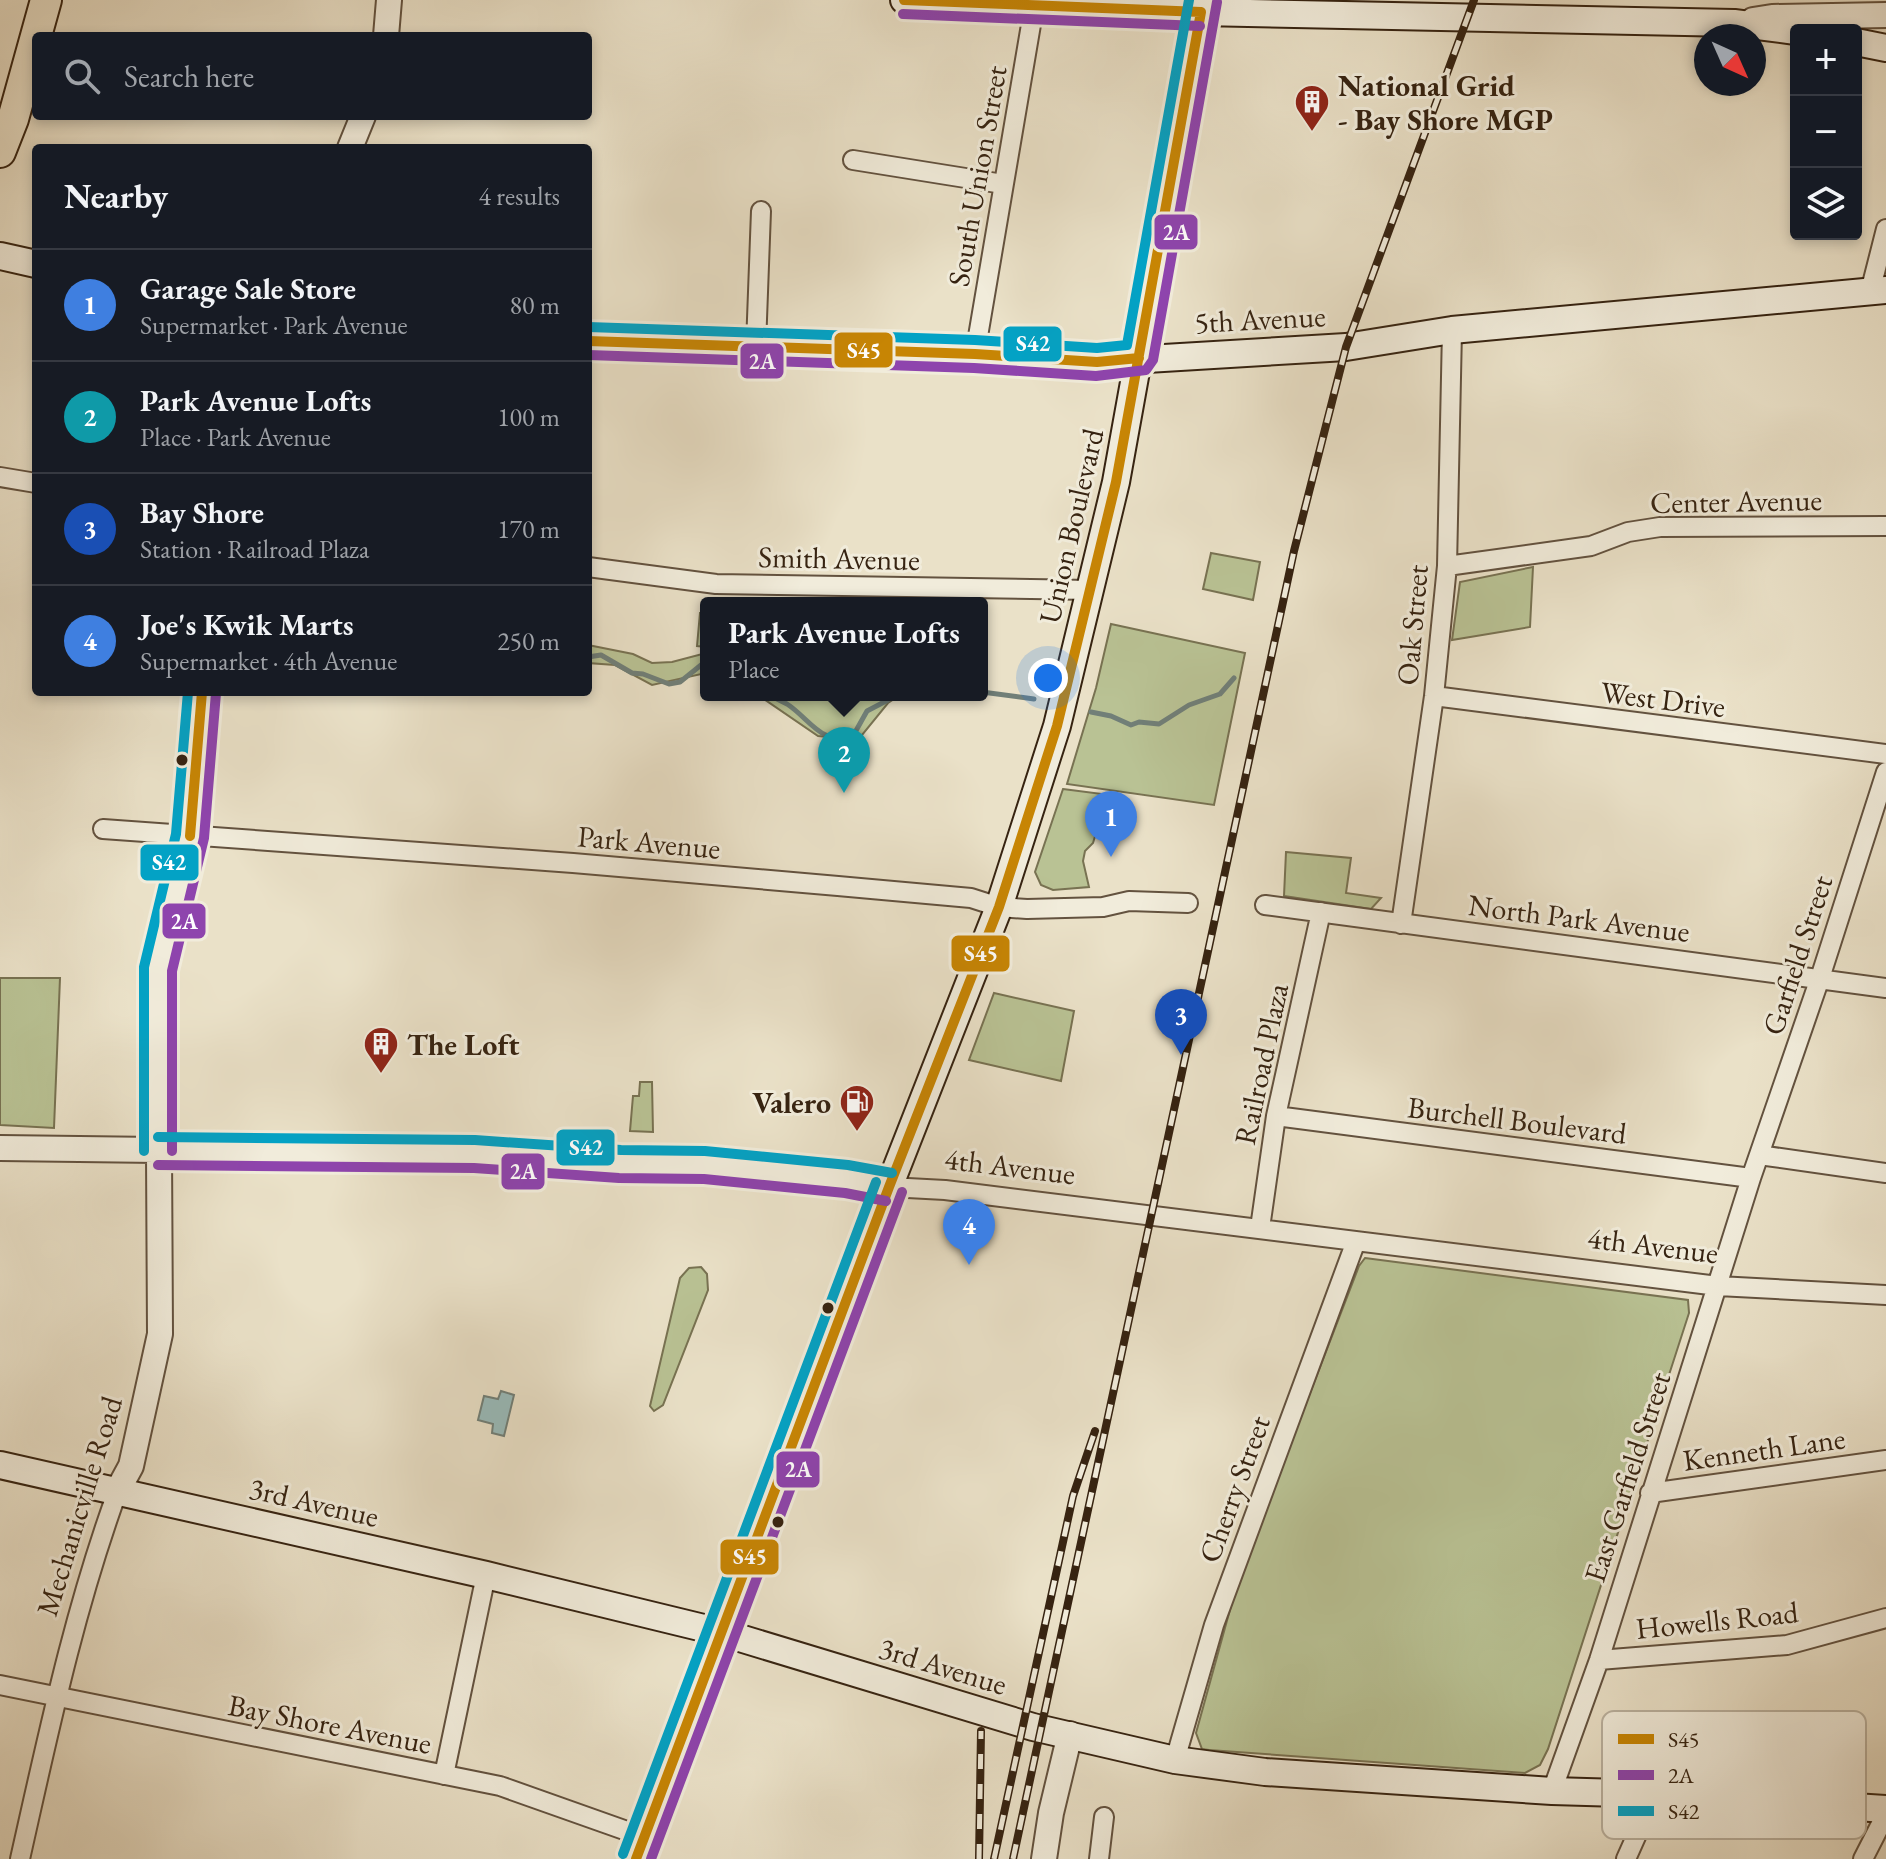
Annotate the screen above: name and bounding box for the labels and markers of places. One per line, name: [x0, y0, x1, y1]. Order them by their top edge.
place label: National Grid - Bay Shore MGP: [1338, 66, 1553, 139]
building icon: National Grid - Bay Shore MGP: [1293, 83, 1331, 133]
pin: 2: [818, 727, 870, 793]
unlabelled marker: [174, 752, 190, 768]
pin: 1: [1085, 791, 1137, 857]
pin: 3: [1155, 989, 1207, 1055]
building icon: The Loft: [362, 1025, 400, 1075]
place label: The Loft: [407, 1025, 520, 1064]
place label: Valero: [752, 1083, 831, 1122]
fuel station icon: Valero: [838, 1083, 876, 1133]
pin: 4: [943, 1199, 995, 1265]
unlabelled marker: [820, 1300, 836, 1316]
unlabelled marker: [770, 1514, 786, 1530]

